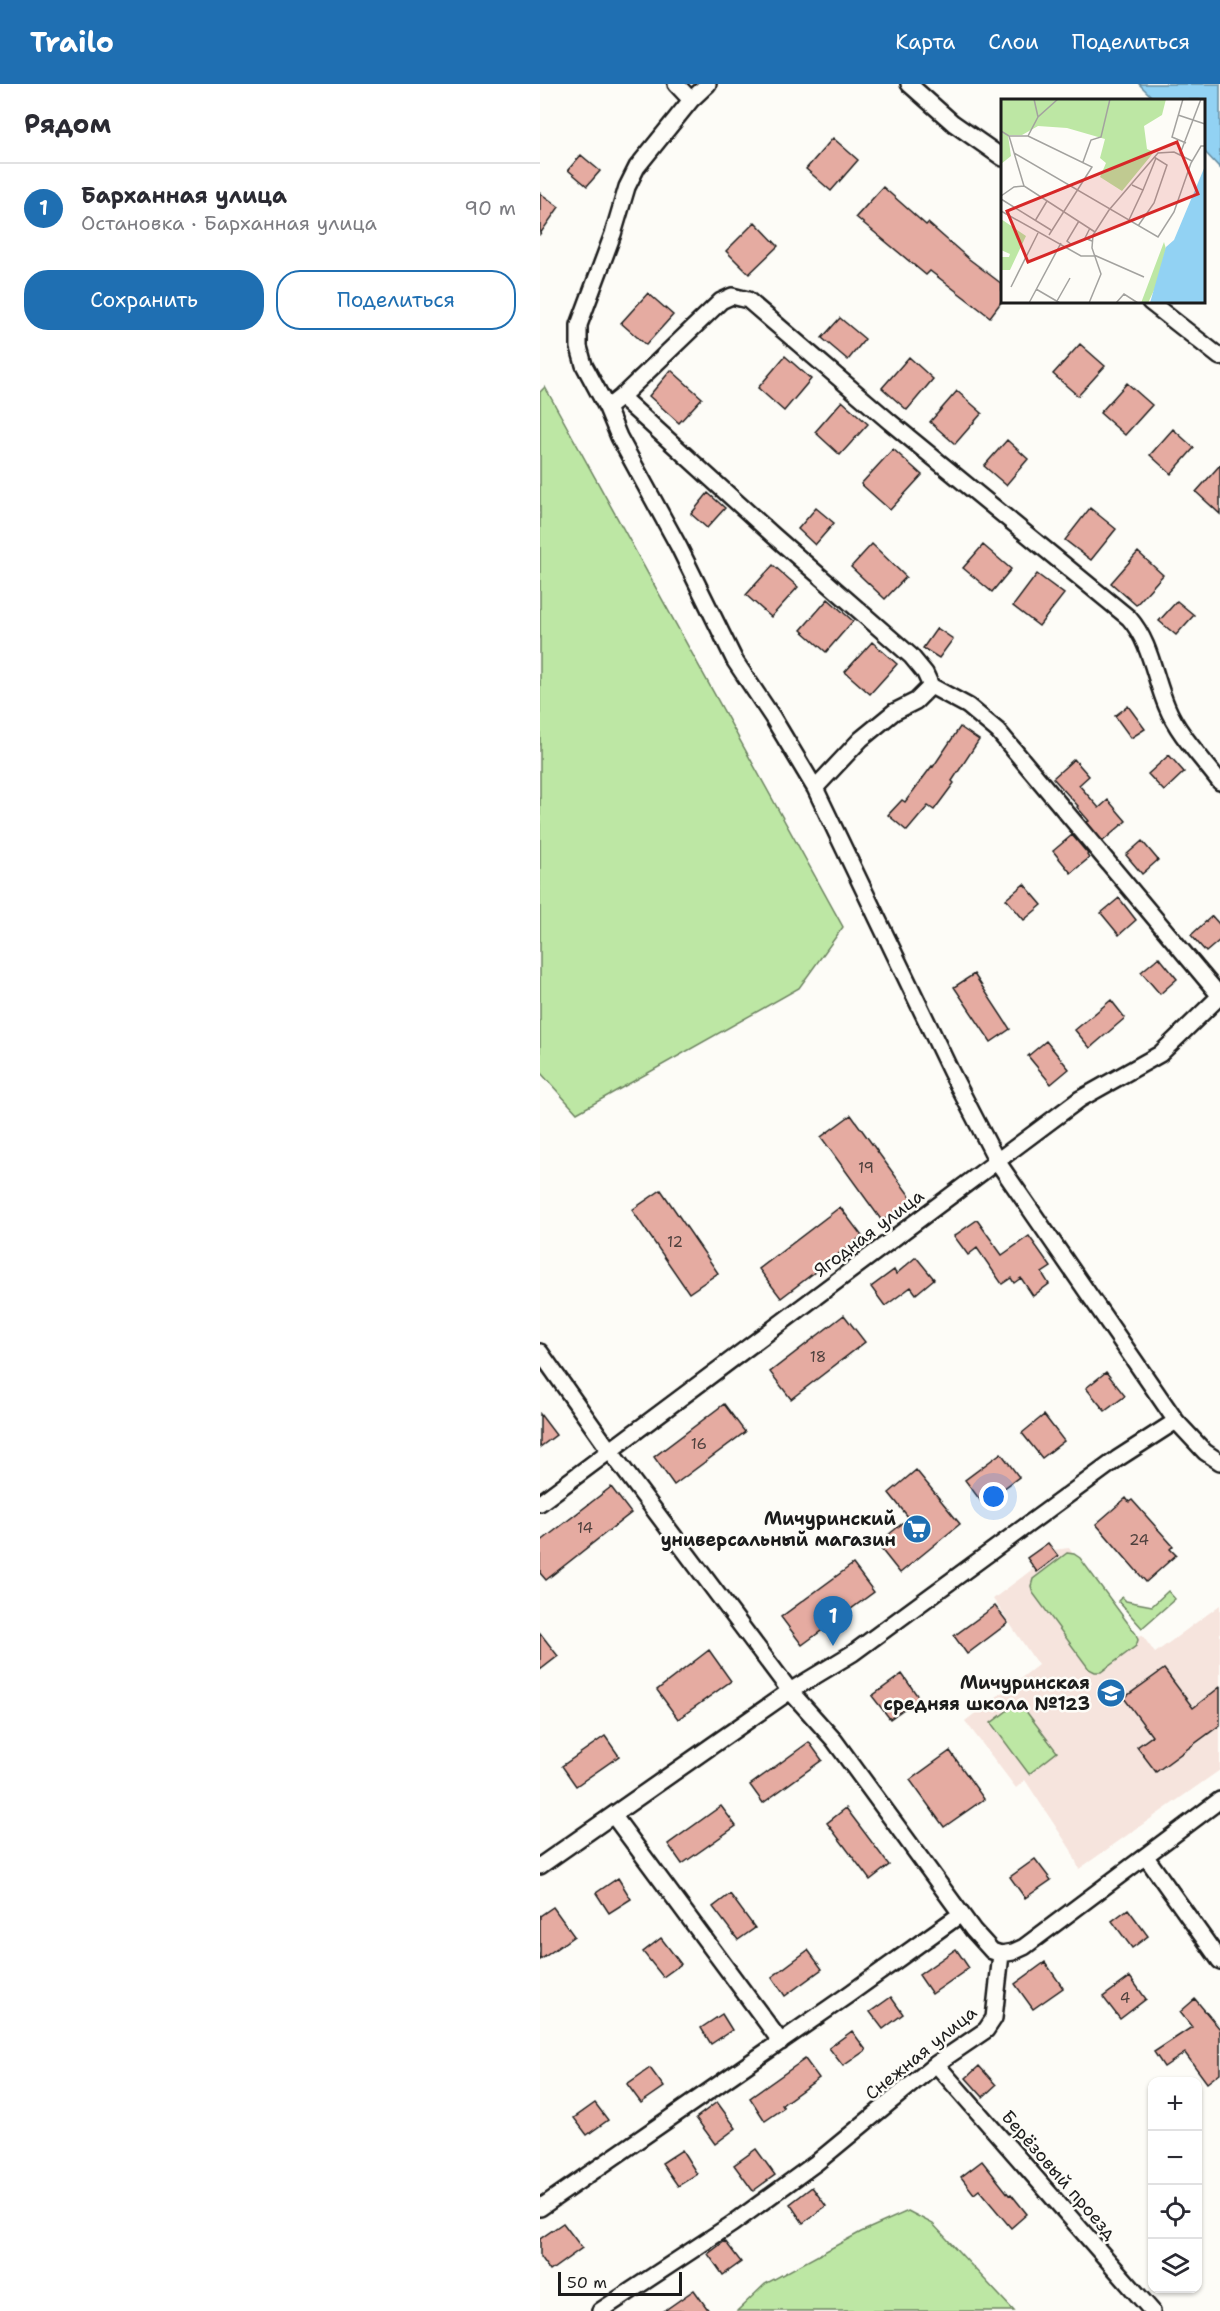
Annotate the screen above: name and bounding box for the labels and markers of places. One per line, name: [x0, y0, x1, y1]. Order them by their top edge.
place label: Мичуринский универсальный магазин: [661, 1507, 896, 1552]
supermarket icon: Мичуринский универсальный магазин: [901, 1513, 933, 1545]
pin: 1: [814, 1596, 852, 1646]
place label: Мичуринская средняя школа №123: [884, 1671, 1090, 1716]
school or university icon: Мичуринская средняя школа №123: [1095, 1677, 1127, 1709]

